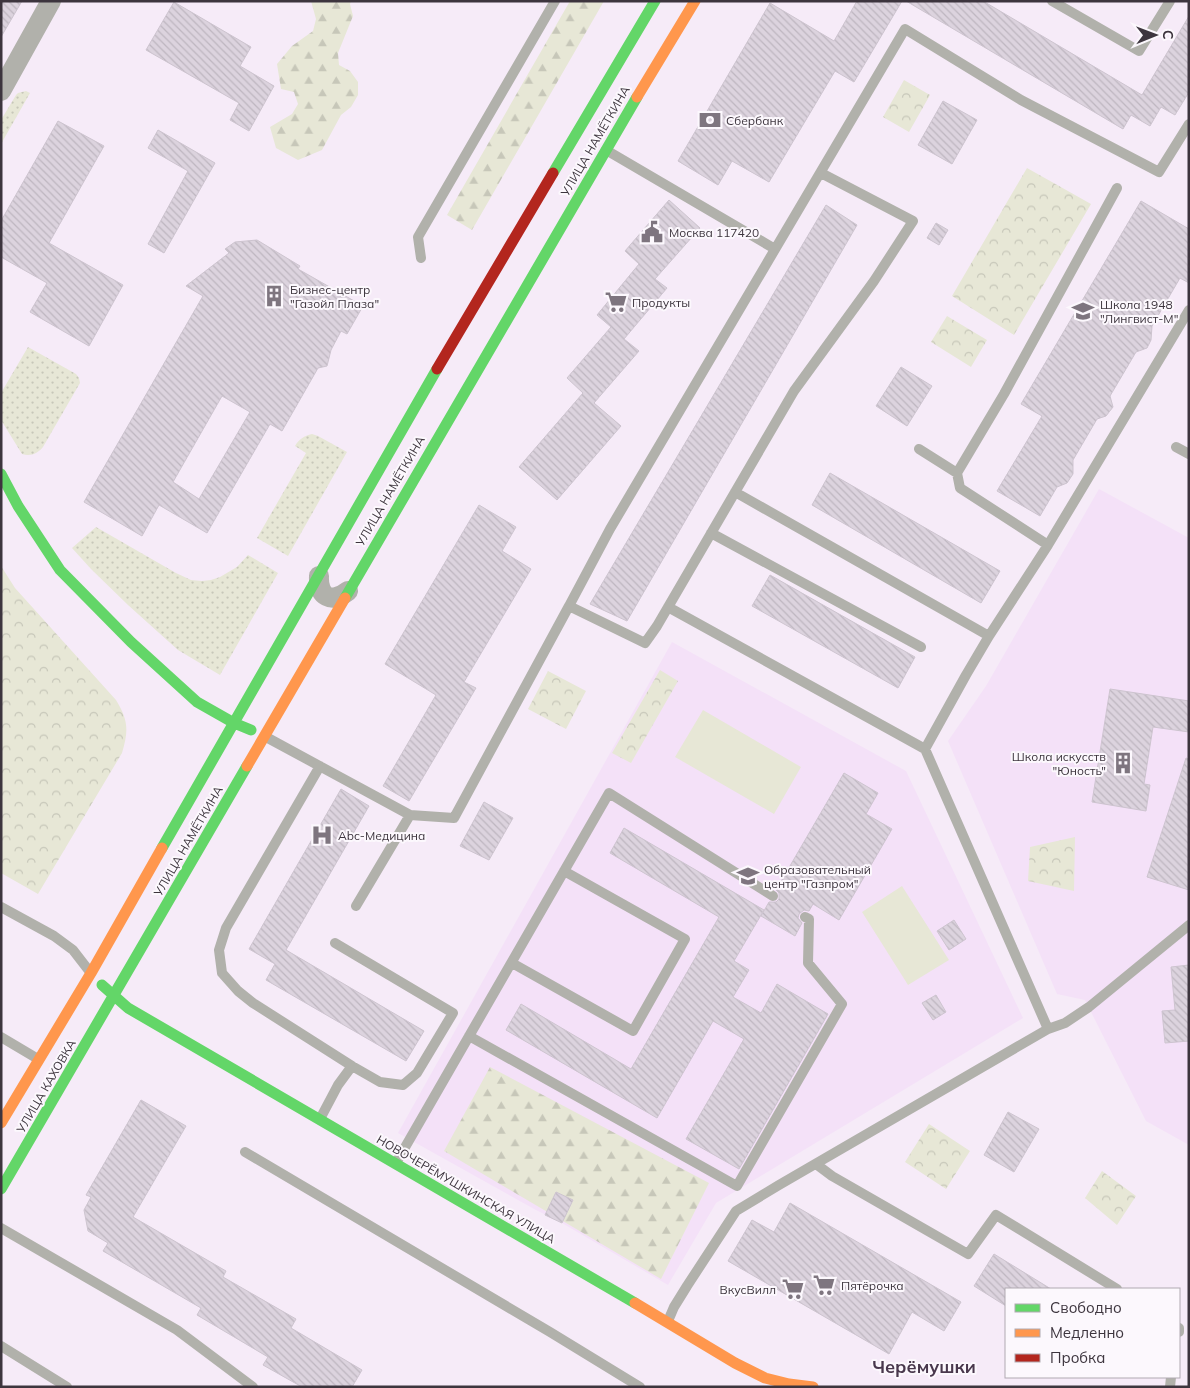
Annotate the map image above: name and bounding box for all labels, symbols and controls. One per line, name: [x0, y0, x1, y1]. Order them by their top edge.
north arrow: [1130, 10, 1180, 60]
text: С: [1159, 30, 1177, 40]
street label: УЛИЦА НАМЁТКИНА: [557, 83, 633, 200]
bank icon: Сбербанк: [697, 107, 723, 133]
place label: Сбербанк: [726, 113, 784, 128]
public building icon: Москва 117420: [639, 219, 665, 245]
place label: Москва 117420: [669, 225, 759, 240]
place label: Бизнес-центр "Газойл Плаза": [290, 282, 379, 311]
building icon: Бизнес-центр "Газойл Плаза": [261, 283, 287, 309]
supermarket icon: Продукты: [603, 289, 629, 315]
place label: Продукты: [632, 295, 690, 310]
place label: Школа 1948 "Лингвист-М": [1100, 297, 1178, 326]
school or university icon: Школа 1948 "Лингвист-М": [1070, 298, 1096, 324]
street label: УЛИЦА НАМЁТКИНА: [352, 433, 428, 550]
place label: Школа искусств "Юность": [1012, 749, 1106, 778]
building icon: Школа искусств "Юность": [1110, 750, 1136, 776]
street label: УЛИЦА НАМЁТКИНА: [150, 783, 226, 900]
hospital icon: Abc-Медицина: [309, 822, 335, 848]
place label: Abc-Медицина: [338, 828, 425, 843]
place label: Образовательный центр "Газпром": [764, 862, 871, 891]
school or university icon: Образовательный центр "Газпром": [735, 863, 761, 889]
street label: УЛИЦА КАХОВКА: [13, 1036, 79, 1136]
street label: НОВОЧЕРЁМУШКИНСКАЯ УЛИЦА: [374, 1132, 558, 1247]
supermarket icon: Пятёрочка: [811, 1272, 837, 1298]
supermarket icon: ВкусВилл: [780, 1276, 806, 1302]
place label: Пятёрочка: [841, 1278, 904, 1293]
place label: ВкусВилл: [720, 1282, 776, 1297]
legend: [1005, 1288, 1180, 1378]
text: Свободно: [1050, 1298, 1122, 1317]
text: Медленно: [1050, 1323, 1124, 1342]
text: Пробка: [1050, 1348, 1105, 1367]
district label: Черёмушки: [872, 1355, 976, 1378]

